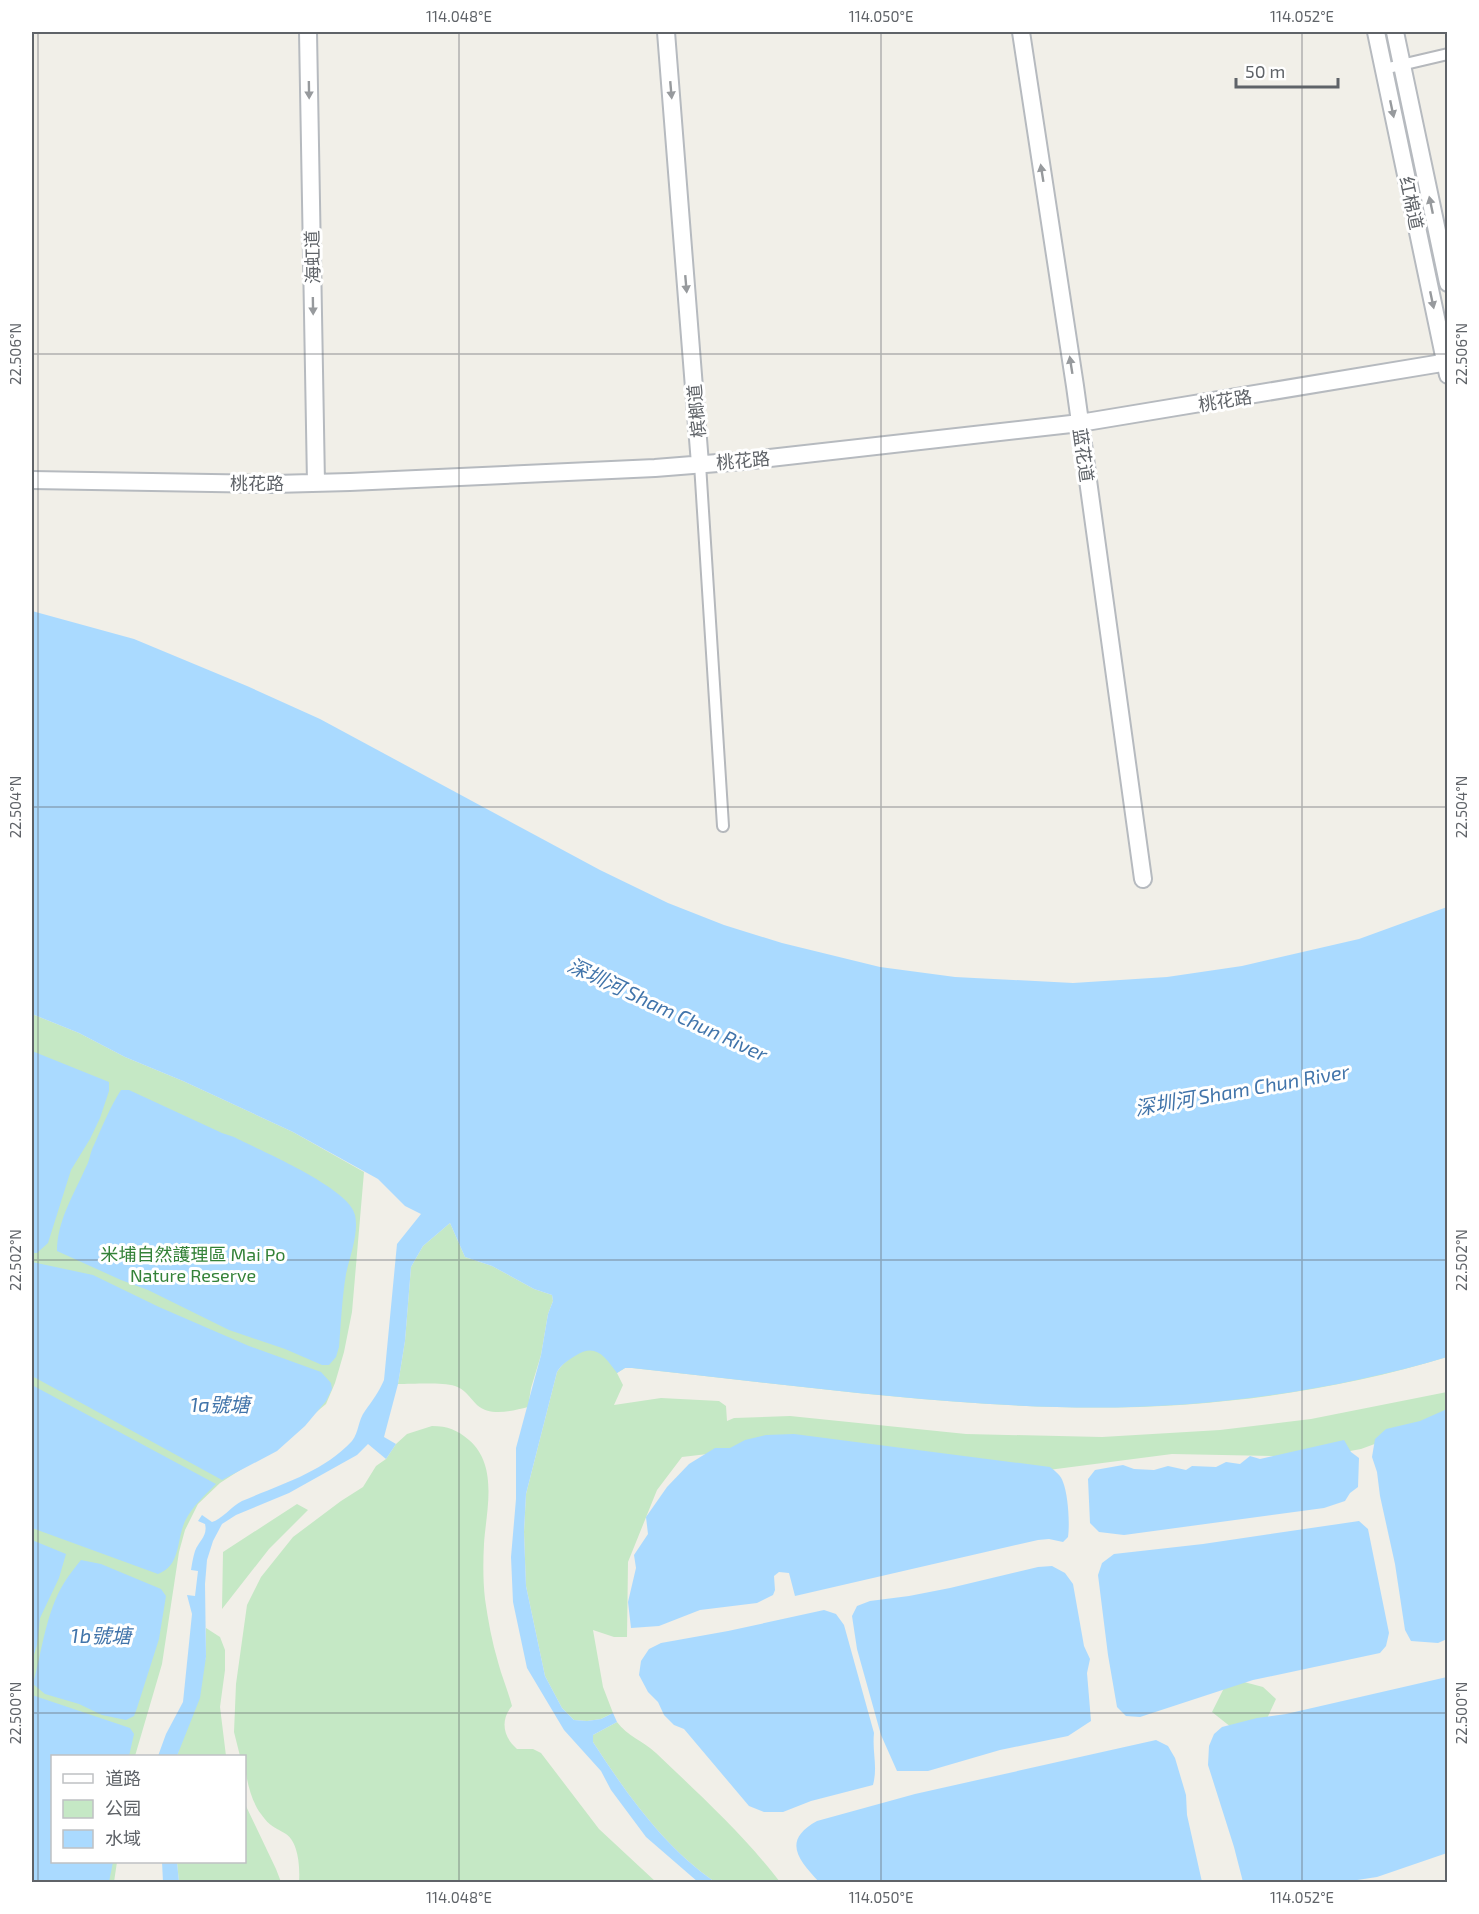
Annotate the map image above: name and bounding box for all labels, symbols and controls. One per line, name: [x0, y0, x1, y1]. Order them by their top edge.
text: 114.048°E: [426, 7, 492, 25]
text: 114.050°E: [849, 7, 913, 25]
text: 114.052°E: [1270, 7, 1334, 25]
scale bar: [1236, 51, 1338, 89]
text: 50 m: [1245, 60, 1285, 82]
one-way arrow: [304, 80, 314, 99]
one-way arrow: [666, 80, 675, 99]
one-way arrow: [1388, 100, 1397, 119]
one-way arrow: [1038, 163, 1047, 182]
street label: 红棉道: [1396, 174, 1428, 232]
one-way arrow: [1426, 196, 1435, 215]
street label: 海虹道: [301, 230, 323, 284]
one-way arrow: [681, 275, 691, 294]
one-way arrow: [1428, 291, 1437, 310]
one-way arrow: [308, 296, 318, 315]
text: 22.506°N: [6, 323, 24, 385]
text: 22.506°N: [1452, 323, 1470, 385]
one-way arrow: [1067, 356, 1076, 375]
street label: 槟榔道: [683, 383, 709, 439]
street label: 桃花路: [1197, 385, 1253, 415]
street label: 蓝花道: [1069, 427, 1099, 483]
street label: 桃花路: [715, 447, 771, 473]
street label: 桃花路: [230, 472, 284, 494]
text: 22.504°N: [6, 776, 24, 838]
text: 22.504°N: [1452, 776, 1470, 838]
water label: 深圳河 Sham Chun River: [564, 952, 773, 1066]
water label: 深圳河 Sham Chun River: [1133, 1058, 1352, 1120]
text: 22.502°N: [6, 1229, 24, 1291]
text: 22.502°N: [1452, 1229, 1470, 1291]
park label: 米埔自然護理區 Mai Po Nature Reserve: [101, 1243, 285, 1286]
water label: 1a號塘: [190, 1392, 253, 1416]
water label: 1b號塘: [71, 1623, 134, 1647]
text: 22.500°N: [6, 1682, 24, 1744]
text: 22.500°N: [1452, 1682, 1470, 1744]
legend: [51, 1755, 246, 1863]
text: 道路: [105, 1767, 141, 1789]
text: 公园: [105, 1797, 141, 1819]
text: 水域: [105, 1827, 141, 1849]
text: 114.048°E: [426, 1888, 492, 1906]
text: 114.050°E: [849, 1888, 913, 1906]
text: 114.052°E: [1270, 1888, 1334, 1906]

